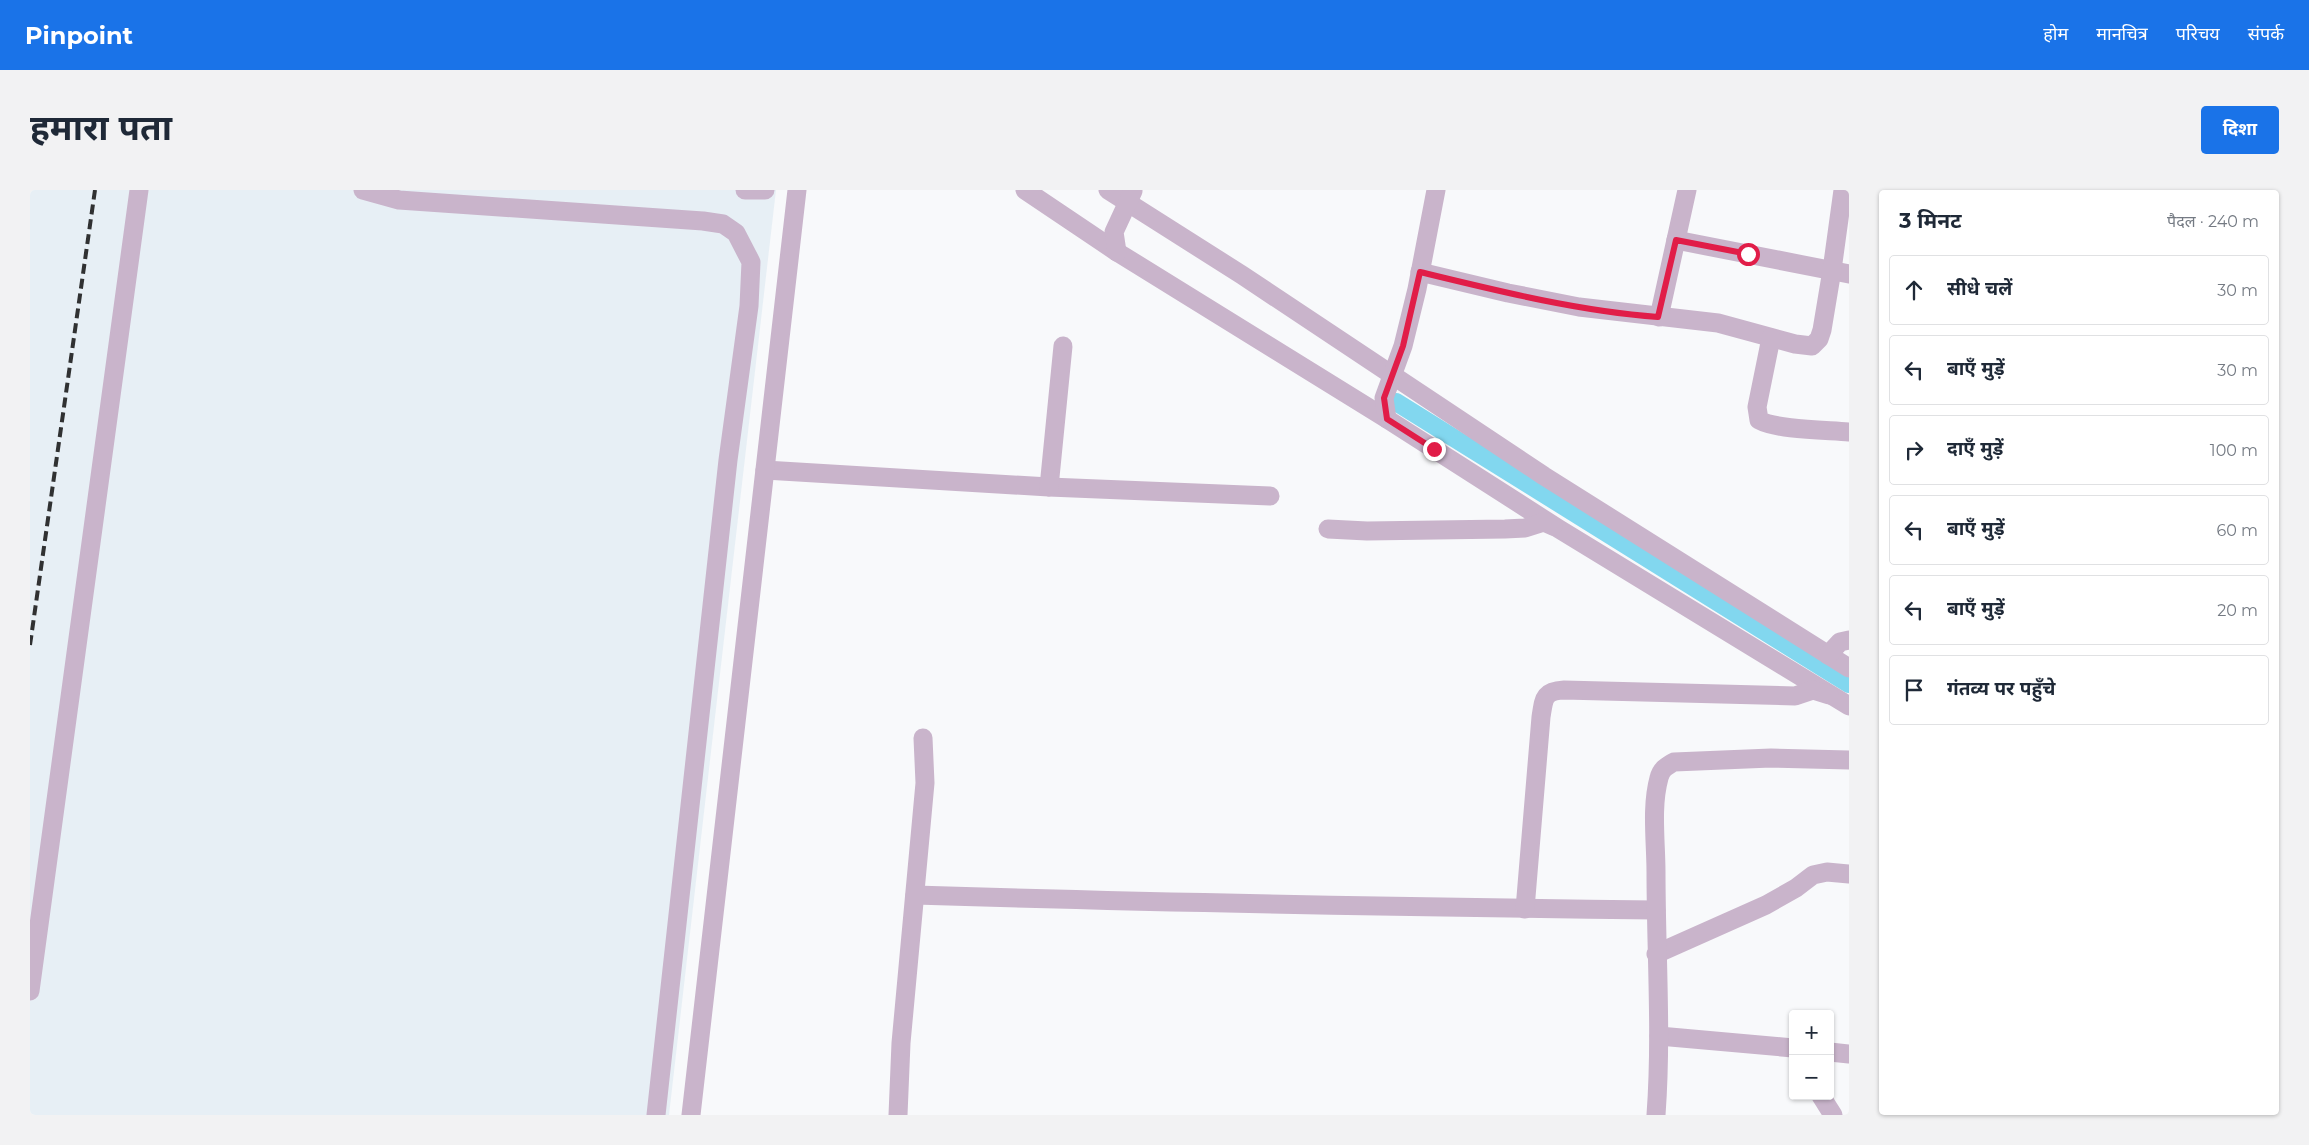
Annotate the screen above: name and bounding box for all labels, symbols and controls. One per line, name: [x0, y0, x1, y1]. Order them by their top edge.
text: Pinpoint: [25, 21, 133, 50]
text: होम: [2043, 23, 2068, 45]
text: मानचित्र: [2096, 23, 2148, 45]
text: परिचय: [2176, 23, 2220, 45]
text: संपर्क: [2248, 23, 2284, 45]
text: हमारा पता: [30, 106, 172, 149]
button: दिशा: [2201, 106, 2279, 154]
text: 3 मिनट: [1899, 208, 1961, 233]
text: पैदल · 240 m: [2167, 212, 2259, 231]
route start: [1737, 243, 1760, 266]
icon: ahead: [1900, 276, 1928, 304]
text: सीधे चलें: [1947, 277, 2012, 300]
text: 30 m: [2217, 281, 2258, 300]
icon: left: [1900, 356, 1928, 384]
text: बाएँ मुड़ें: [1947, 357, 2004, 380]
text: 30 m: [2217, 361, 2258, 380]
icon: right: [1900, 436, 1928, 464]
text: दाएँ मुड़ें: [1947, 437, 2003, 460]
route end: [1423, 438, 1446, 461]
text: 100 m: [2210, 441, 2258, 460]
icon: left: [1900, 516, 1928, 544]
text: बाएँ मुड़ें: [1947, 517, 2004, 540]
text: 60 m: [2216, 521, 2258, 540]
icon: left: [1900, 596, 1928, 624]
text: बाएँ मुड़ें: [1947, 597, 2004, 620]
text: 20 m: [2217, 601, 2258, 620]
icon: arrive: [1900, 676, 1928, 704]
text: गंतव्य पर पहुँचे: [1947, 677, 2055, 700]
map controls: [1789, 1010, 1834, 1100]
button: +: [1789, 1010, 1834, 1055]
button: −: [1789, 1055, 1834, 1100]

